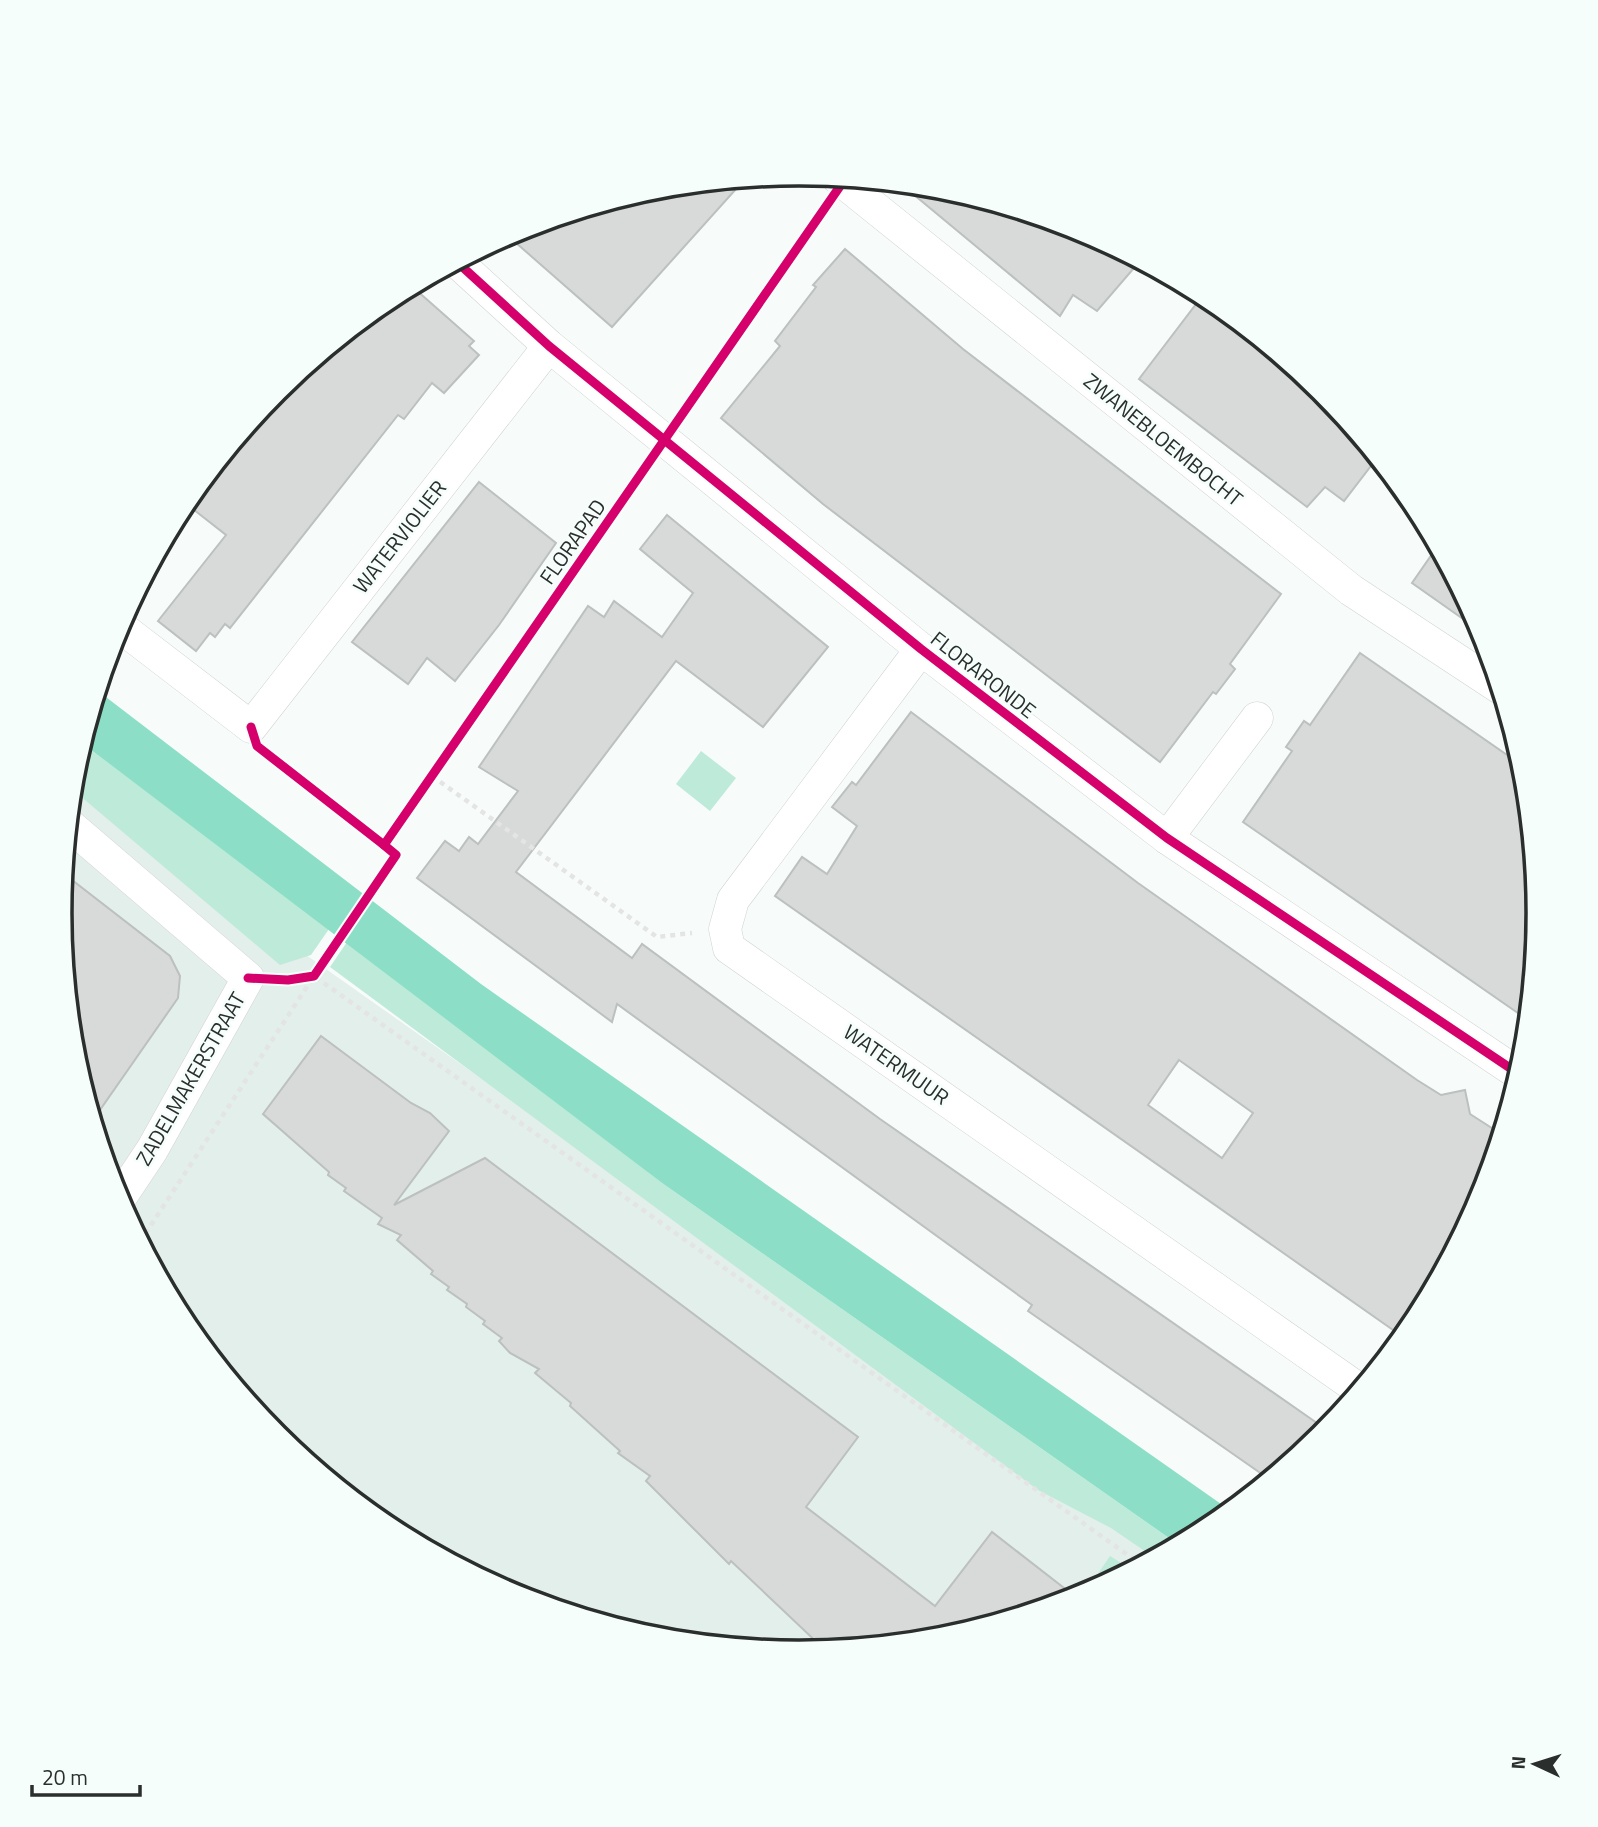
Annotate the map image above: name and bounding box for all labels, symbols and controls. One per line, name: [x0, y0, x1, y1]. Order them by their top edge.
street label: ZWANEBLOEMBOCHT: [1077, 365, 1250, 514]
street label: WATERVIOLIER: [345, 473, 454, 600]
street label: FLORAPAD: [531, 492, 613, 591]
street label: FLORARONDE: [924, 623, 1043, 726]
street label: ZADELMAKERSTRAAT: [127, 986, 253, 1171]
street label: WATERMUUR: [837, 1016, 956, 1113]
north arrow: [1500, 1729, 1570, 1799]
scale bar: [32, 1754, 140, 1798]
text: N: [1503, 1755, 1532, 1770]
text: 20 m: [42, 1761, 88, 1793]

